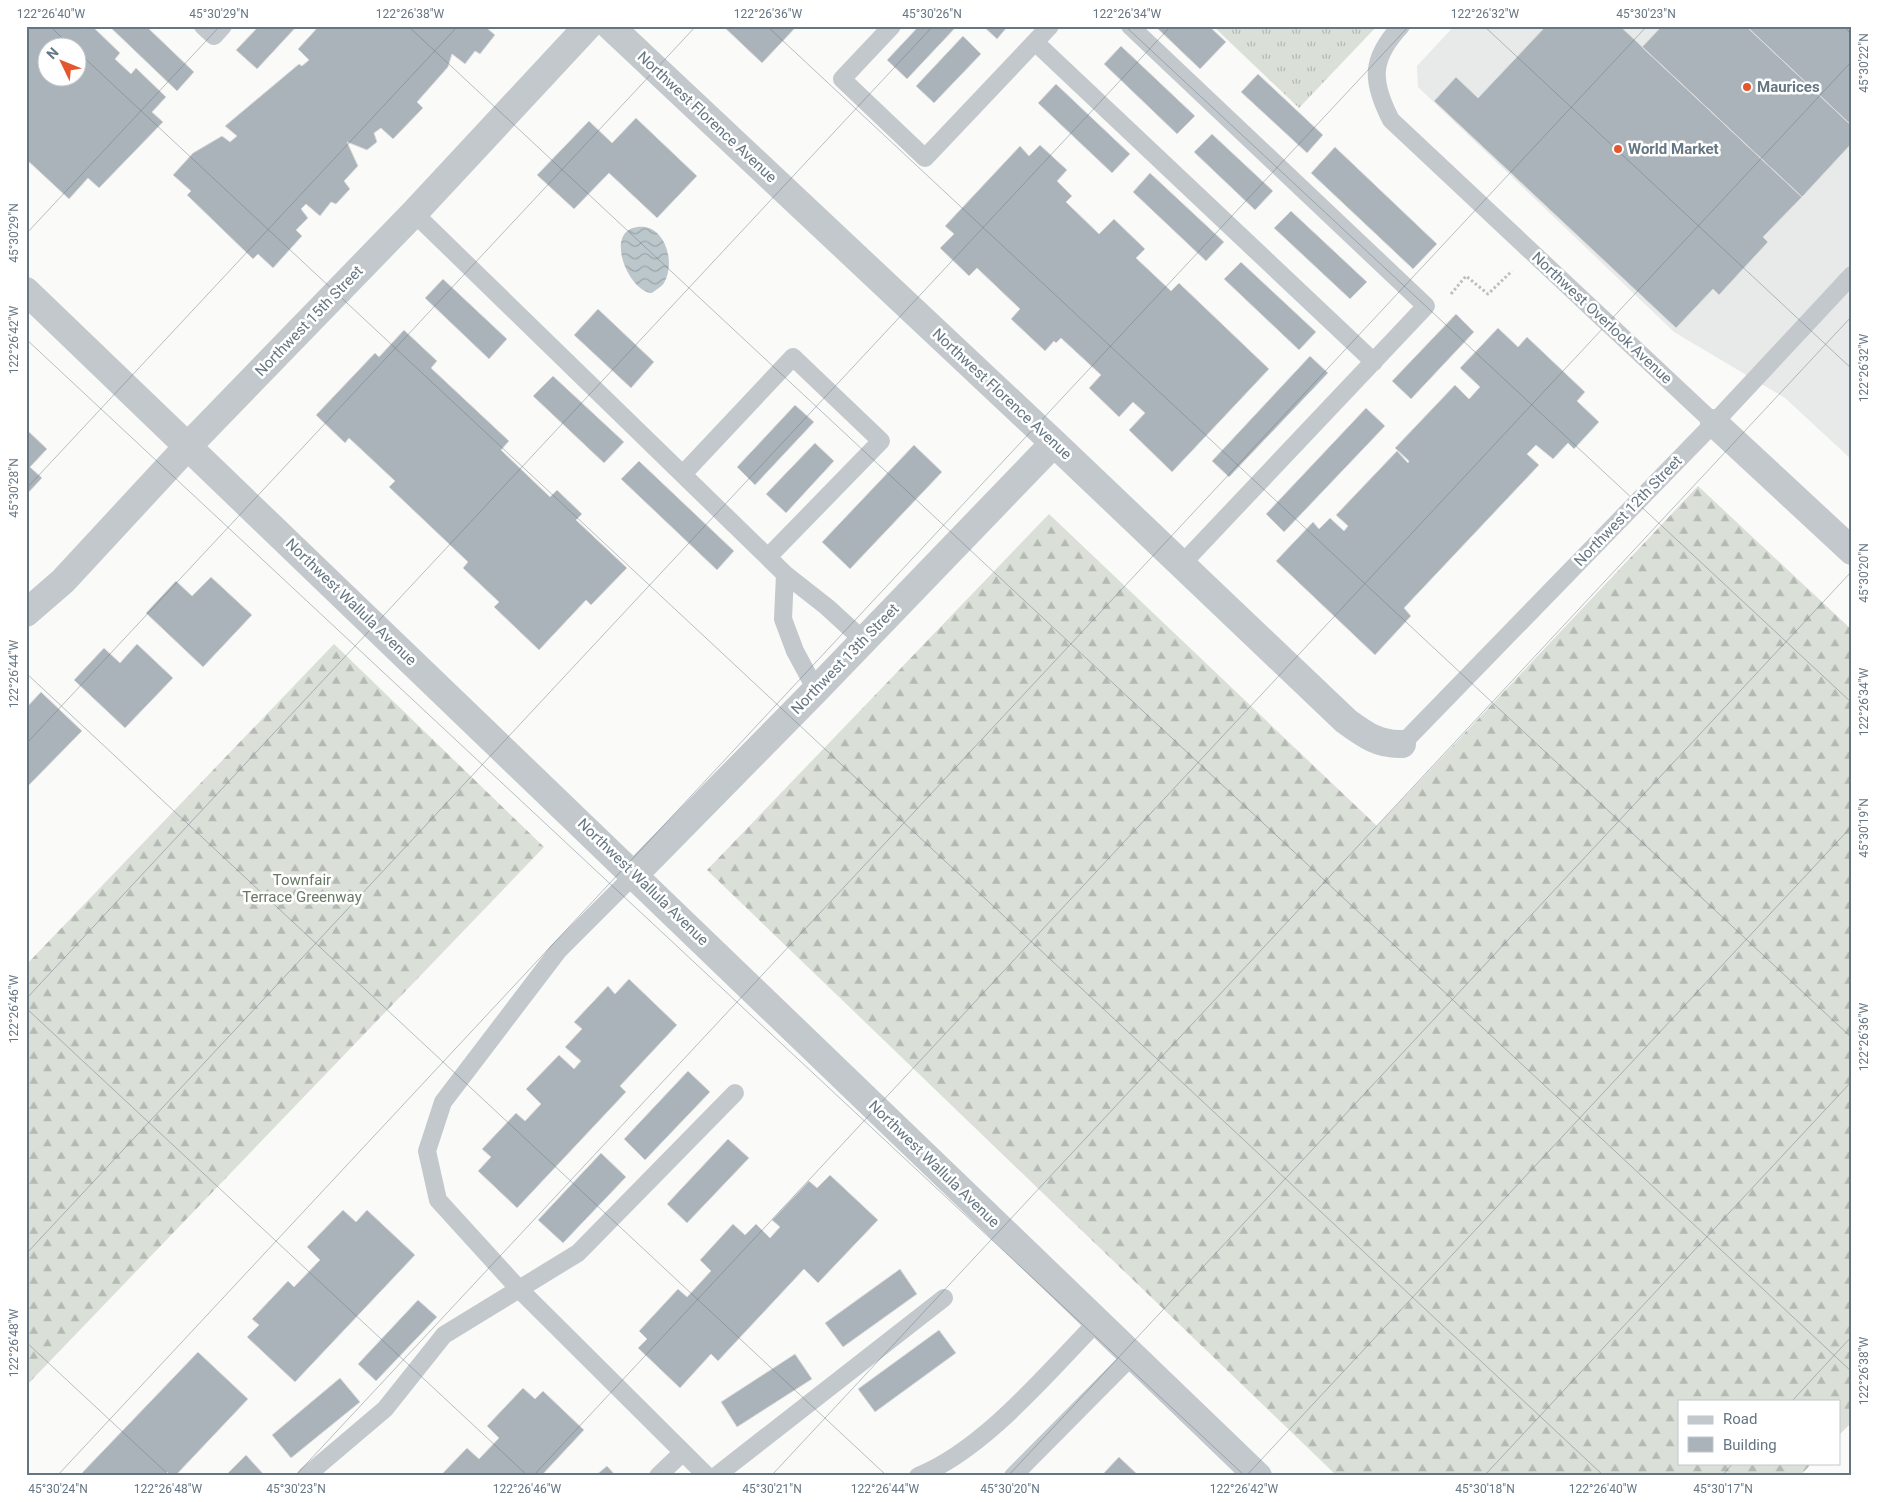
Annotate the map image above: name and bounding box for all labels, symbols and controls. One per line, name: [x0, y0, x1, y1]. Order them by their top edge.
text: 122°26'40"W: [17, 7, 85, 21]
text: 45°30'29"N: [189, 7, 249, 21]
text: 122°26'38"W: [376, 7, 444, 21]
text: 122°26'36"W: [734, 7, 802, 21]
text: 45°30'26"N: [902, 7, 962, 21]
text: 122°26'34"W: [1093, 7, 1161, 21]
text: 122°26'32"W: [1451, 7, 1519, 21]
text: 45°30'23"N: [1616, 7, 1676, 21]
text: 45°30'22"N: [1857, 33, 1871, 93]
north arrow: [38, 38, 88, 88]
text: N: [43, 44, 62, 62]
street label: Northwest Florence Avenue: [634, 48, 780, 186]
place label: Maurices: [1757, 78, 1820, 96]
marker: Maurices: [1741, 81, 1753, 93]
place label: World Market: [1628, 140, 1719, 158]
marker: World Market: [1612, 143, 1624, 155]
text: 45°30'29"N: [7, 203, 21, 263]
street label: Northwest Overlook Avenue: [1528, 248, 1676, 388]
street label: Northwest 15th Street: [252, 262, 367, 380]
text: 122°26'42"W: [7, 306, 21, 374]
street label: Northwest Florence Avenue: [929, 325, 1075, 463]
text: 122°26'32"W: [1857, 334, 1871, 402]
street label: Northwest 12th Street: [1571, 452, 1686, 570]
text: 45°30'28"N: [7, 458, 21, 518]
street label: Northwest Wallula Avenue: [282, 535, 420, 669]
text: 45°30'20"N: [1857, 543, 1871, 603]
street label: Northwest 13th Street: [788, 600, 903, 718]
text: 122°26'44"W: [7, 640, 21, 708]
text: 122°26'34"W: [1857, 668, 1871, 736]
text: 45°30'19"N: [1857, 798, 1871, 858]
street label: Northwest Wallula Avenue: [574, 815, 712, 949]
park label: Townfair Terrace Greenway: [242, 871, 362, 906]
text: 122°26'46"W: [7, 975, 21, 1043]
text: 122°26'36"W: [1857, 1003, 1871, 1071]
street label: Northwest Wallula Avenue: [865, 1097, 1003, 1231]
text: 122°26'48"W: [7, 1309, 21, 1377]
text: 122°26'38"W: [1857, 1337, 1871, 1405]
legend: [1678, 1400, 1840, 1464]
text: Road: [1723, 1410, 1757, 1428]
text: Building: [1723, 1436, 1777, 1454]
text: 45°30'24"N: [28, 1482, 88, 1496]
text: 122°26'48"W: [134, 1482, 202, 1496]
text: 45°30'23"N: [266, 1482, 326, 1496]
text: 122°26'46"W: [493, 1482, 561, 1496]
text: 45°30'21"N: [742, 1482, 802, 1496]
text: 122°26'44"W: [851, 1482, 919, 1496]
text: 45°30'20"N: [980, 1482, 1040, 1496]
text: 122°26'42"W: [1210, 1482, 1278, 1496]
text: 45°30'18"N: [1455, 1482, 1515, 1496]
text: 122°26'40"W: [1569, 1482, 1637, 1496]
text: 45°30'17"N: [1693, 1482, 1753, 1496]

